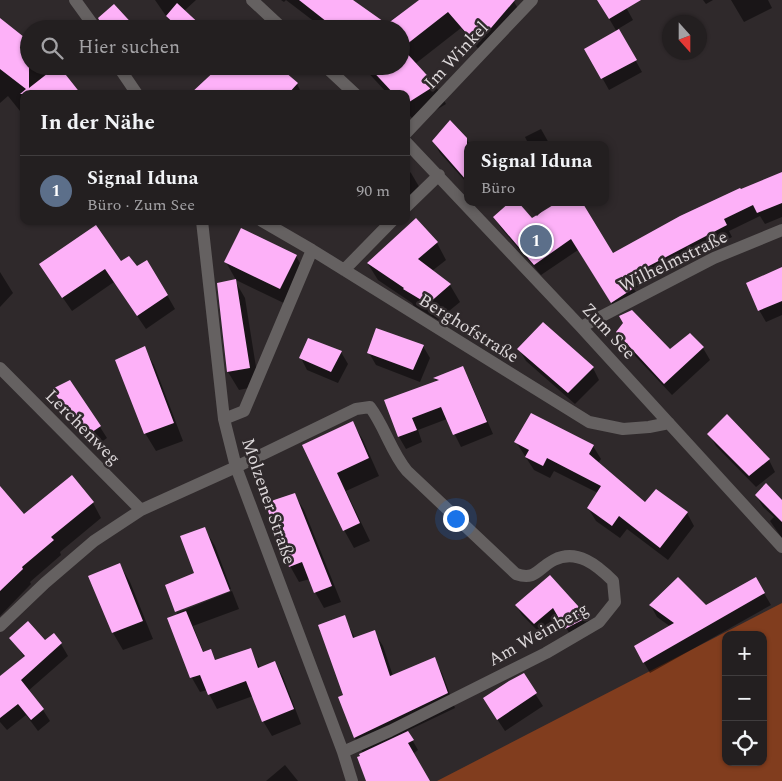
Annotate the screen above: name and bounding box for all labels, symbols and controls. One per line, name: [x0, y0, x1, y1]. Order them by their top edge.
street label: Im Winkel: [418, 15, 495, 95]
north arrow: [662, 15, 707, 60]
search box: [20, 20, 410, 75]
text: Hier suchen: [78, 33, 180, 62]
icon: search: [38, 34, 66, 62]
text: In der Nähe: [40, 107, 155, 139]
popup: [464, 141, 609, 206]
text: Signal Iduna: [481, 147, 592, 176]
text: Signal Iduna: [87, 164, 198, 193]
text: Büro: [481, 176, 515, 200]
text: 1: [52, 179, 60, 203]
text: 90 m: [356, 179, 390, 203]
text: Büro · Zum See: [87, 193, 195, 217]
pin: 1: [520, 222, 552, 260]
street label: Wilhelmstraße: [614, 223, 732, 299]
street label: Berghofstraße: [413, 287, 524, 370]
street label: Zum See: [575, 297, 642, 366]
street label: Lerchenweg: [39, 383, 127, 471]
street label: Molzener Straße: [234, 434, 303, 568]
your location: [443, 506, 469, 532]
street label: Am Weinberg: [483, 596, 593, 673]
map controls: [722, 631, 767, 766]
button: +: [722, 631, 767, 676]
button: −: [722, 676, 767, 721]
button: locate: [722, 721, 767, 766]

